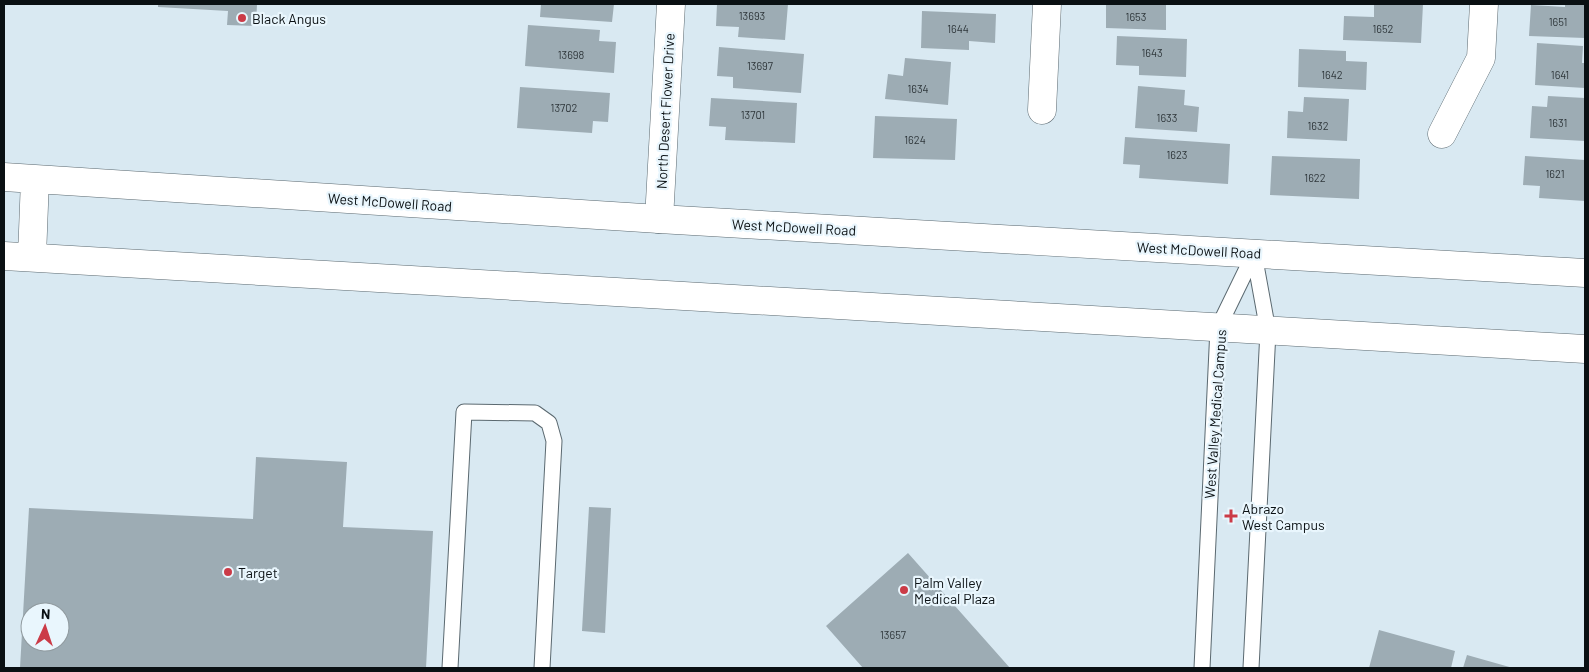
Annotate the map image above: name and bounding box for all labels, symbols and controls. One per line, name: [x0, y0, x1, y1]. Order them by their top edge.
house number: 13693: [739, 9, 765, 22]
place label: Black Angus: [252, 10, 326, 27]
house number: 1653: [1126, 10, 1146, 23]
marker: Black Angus: [236, 12, 248, 24]
house number: 1651: [1549, 15, 1567, 28]
house number: 1644: [947, 22, 969, 35]
house number: 1652: [1372, 22, 1394, 35]
street label: North Desert Flower Drive: [652, 33, 678, 189]
house number: 1643: [1141, 46, 1163, 59]
house number: 13698: [558, 48, 585, 61]
house number: 13697: [747, 59, 773, 72]
house number: 1642: [1321, 68, 1343, 81]
house number: 1641: [1551, 68, 1569, 81]
house number: 1634: [907, 82, 929, 95]
house number: 13702: [551, 101, 578, 114]
house number: 13701: [741, 108, 765, 121]
house number: 1633: [1157, 111, 1177, 124]
house number: 1631: [1549, 116, 1567, 129]
house number: 1632: [1307, 119, 1329, 132]
house number: 1624: [904, 133, 926, 146]
house number: 1623: [1166, 148, 1188, 161]
house number: 1621: [1545, 167, 1565, 180]
house number: 1622: [1304, 171, 1326, 184]
street label: West McDowell Road: [327, 189, 453, 215]
street label: West McDowell Road: [731, 215, 857, 239]
street label: West McDowell Road: [1136, 238, 1262, 262]
street label: West Valley Medical Campus: [1201, 329, 1229, 499]
place label: Abrazo West Campus: [1242, 500, 1325, 533]
marker: Abrazo West Campus: [1224, 509, 1238, 523]
place label: Target: [238, 564, 278, 581]
marker: Target: [222, 566, 234, 578]
place label: Palm Valley Medical Plaza: [914, 574, 995, 607]
marker: Palm Valley Medical Plaza: [898, 584, 910, 596]
north arrow: [20, 602, 70, 652]
text: N: [41, 605, 51, 622]
house number: 13657: [880, 628, 906, 641]

